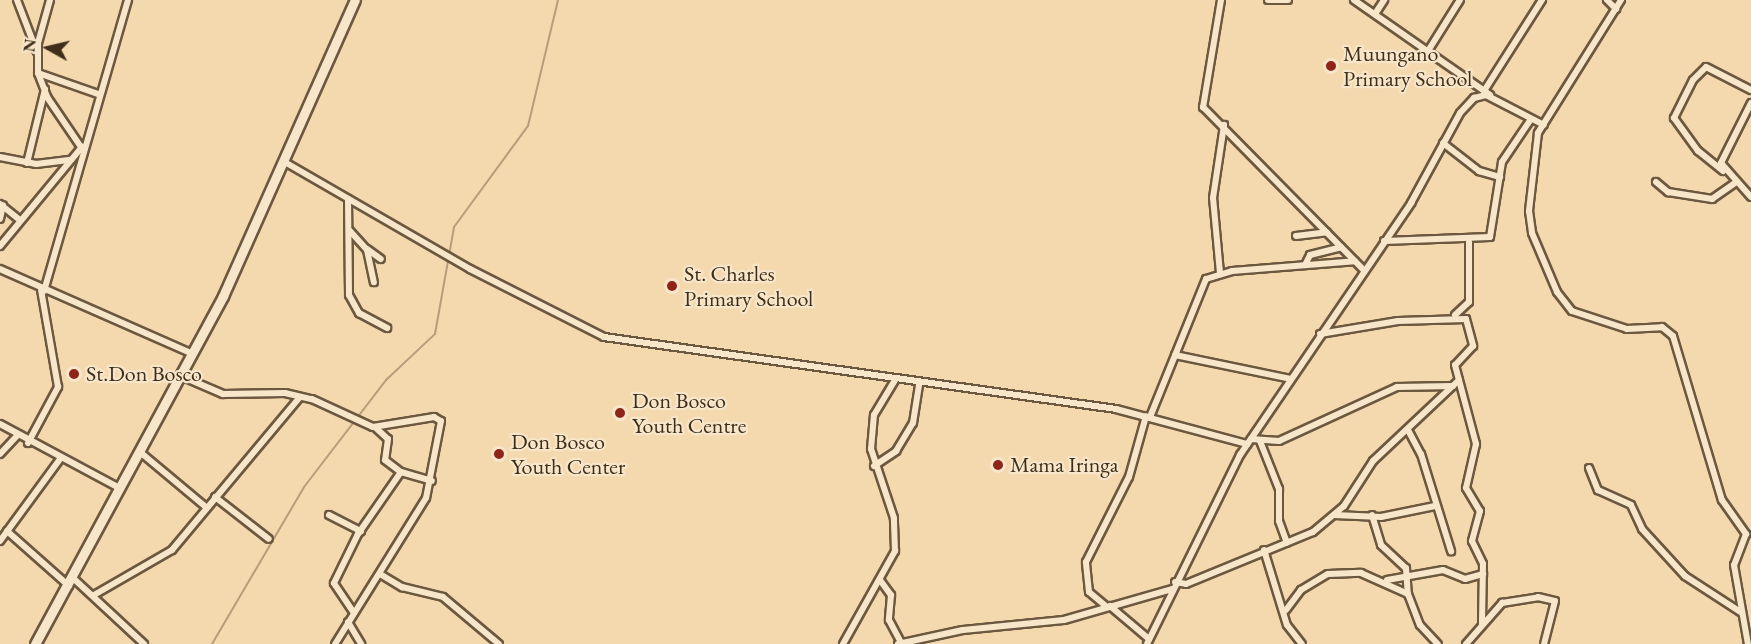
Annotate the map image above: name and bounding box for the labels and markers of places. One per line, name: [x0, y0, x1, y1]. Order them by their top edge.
place label: Muungano Primary School: [1343, 40, 1472, 92]
marker: Muungano Primary School: [1324, 59, 1338, 73]
place label: St. Charles Primary School: [684, 260, 813, 312]
marker: St. Charles Primary School: [665, 279, 679, 293]
place label: St.Don Bosco: [86, 361, 202, 387]
marker: St.Don Bosco: [67, 367, 81, 381]
place label: Don Bosco Youth Centre: [632, 387, 746, 439]
marker: Don Bosco Youth Centre: [613, 406, 627, 420]
place label: Don Bosco Youth Center: [511, 428, 625, 480]
marker: Don Bosco Youth Center: [492, 447, 506, 461]
place label: Mama Iringa: [1010, 452, 1119, 478]
marker: Mama Iringa: [991, 458, 1005, 472]

